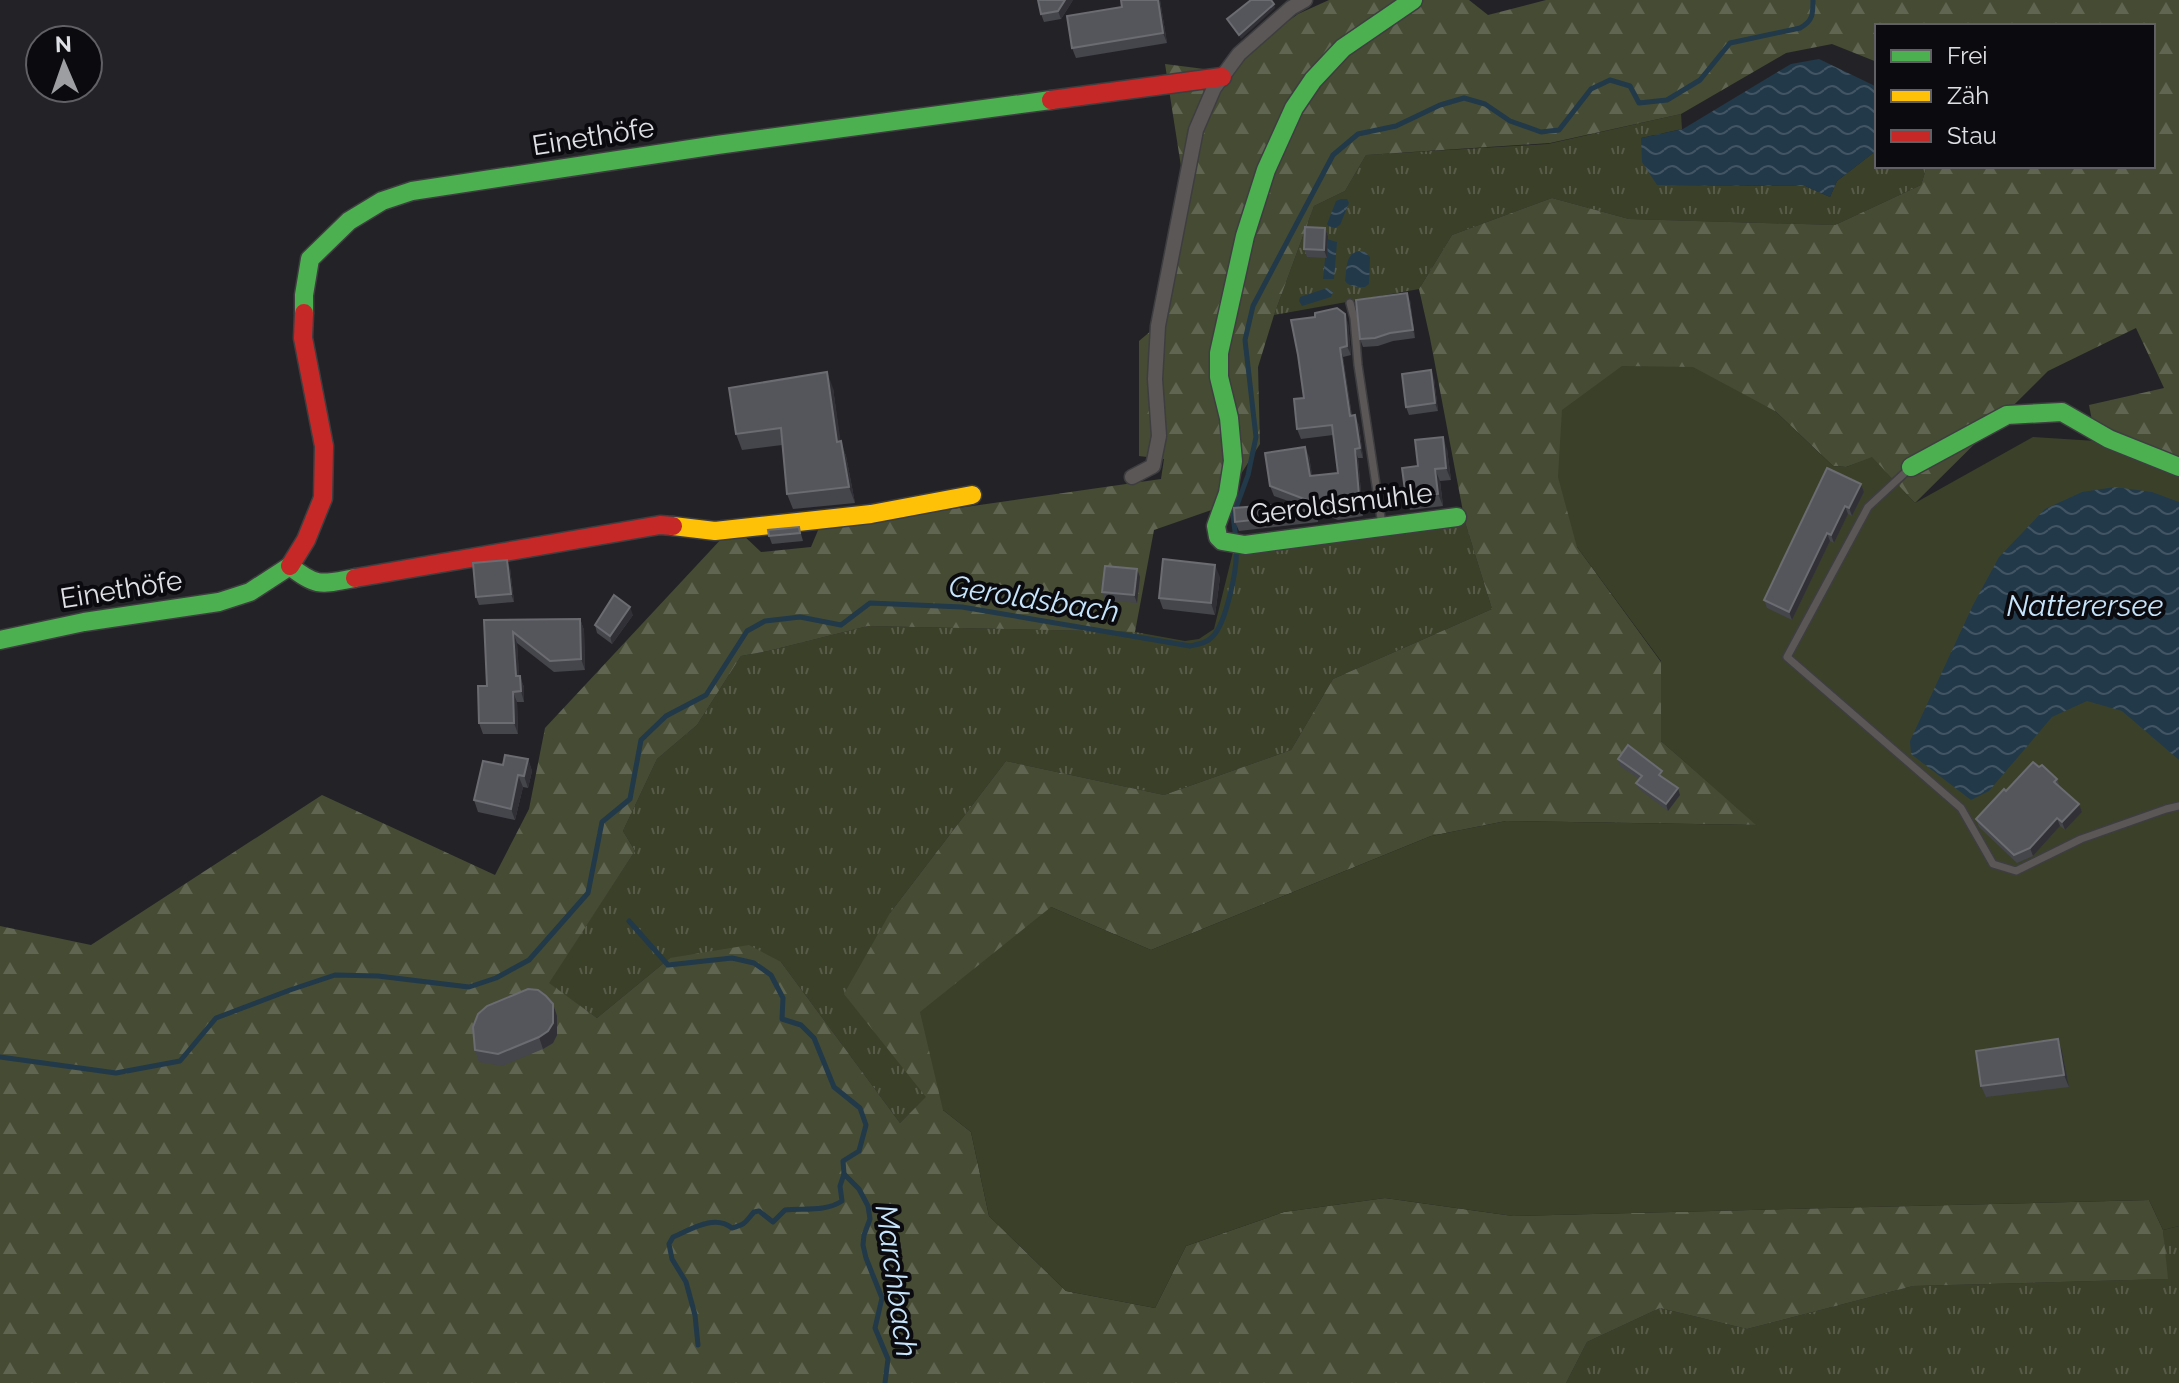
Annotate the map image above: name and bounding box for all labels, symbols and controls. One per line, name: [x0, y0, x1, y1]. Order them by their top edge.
north arrow: [24, 24, 104, 104]
legend: [1875, 24, 2155, 168]
text: N: [54, 31, 72, 57]
text: Frei: [1947, 41, 1988, 70]
text: Zäh: [1947, 81, 1989, 110]
street label: Einethöfe: [530, 111, 656, 162]
text: Stau: [1947, 121, 1997, 150]
street label: Geroldsmühle: [1248, 476, 1434, 531]
street label: Einethöfe: [58, 564, 184, 615]
water label: Geroldsbach: [946, 568, 1122, 629]
water label: Natterersee: [2006, 588, 2164, 623]
water label: Marchbach: [868, 1202, 925, 1359]

